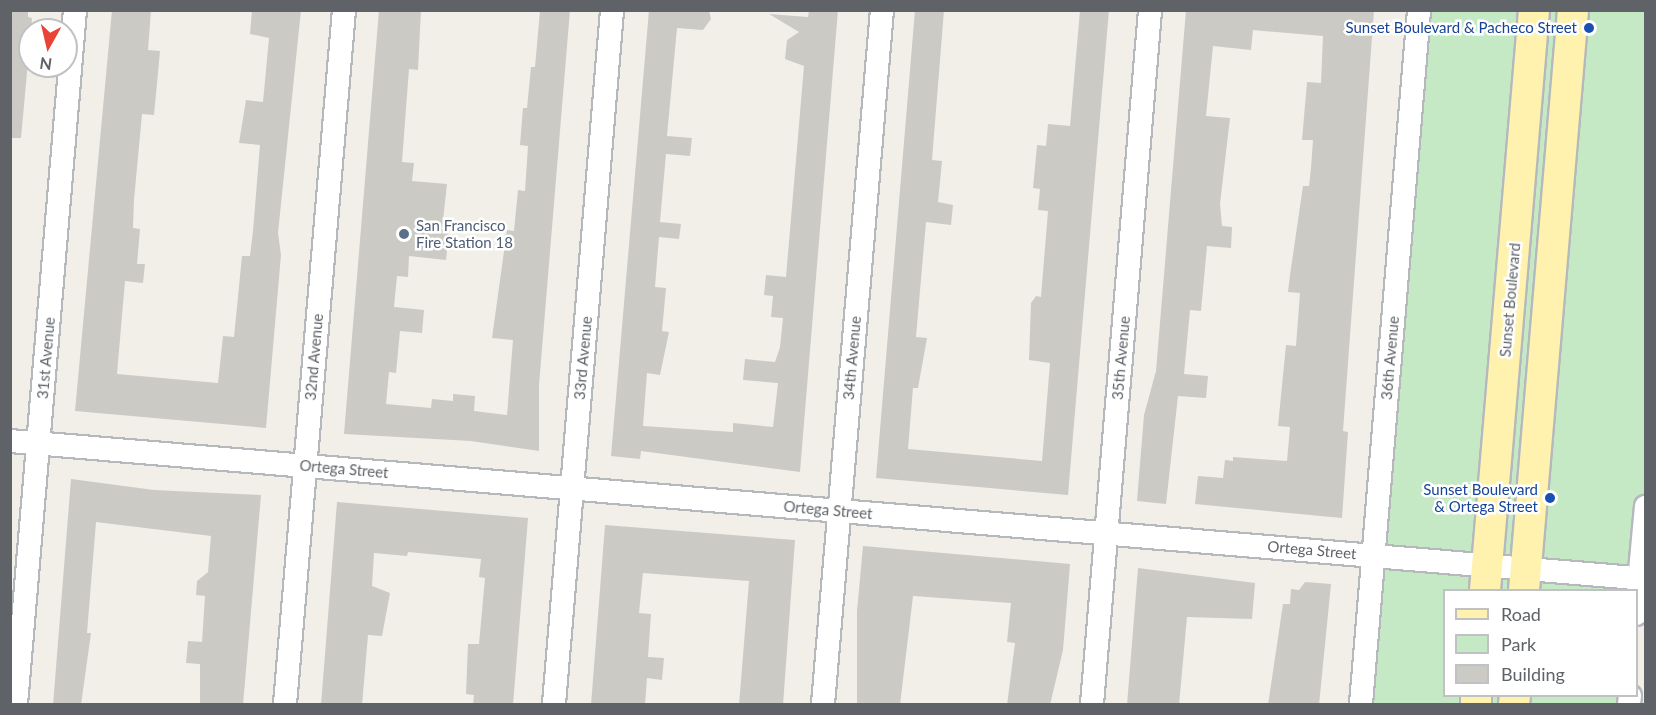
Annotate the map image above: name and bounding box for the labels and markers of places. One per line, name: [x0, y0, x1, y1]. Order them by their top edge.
place label: Sunset Boulevard & Pacheco Street: [1345, 19, 1577, 37]
marker: Sunset Boulevard & Pacheco Street: [1582, 21, 1596, 35]
place label: San Francisco Fire Station 18: [416, 216, 513, 251]
marker: San Francisco Fire Station 18: [397, 227, 411, 241]
place label: Sunset Boulevard & Ortega Street: [1423, 480, 1538, 515]
marker: Sunset Boulevard & Ortega Street: [1543, 491, 1557, 505]

